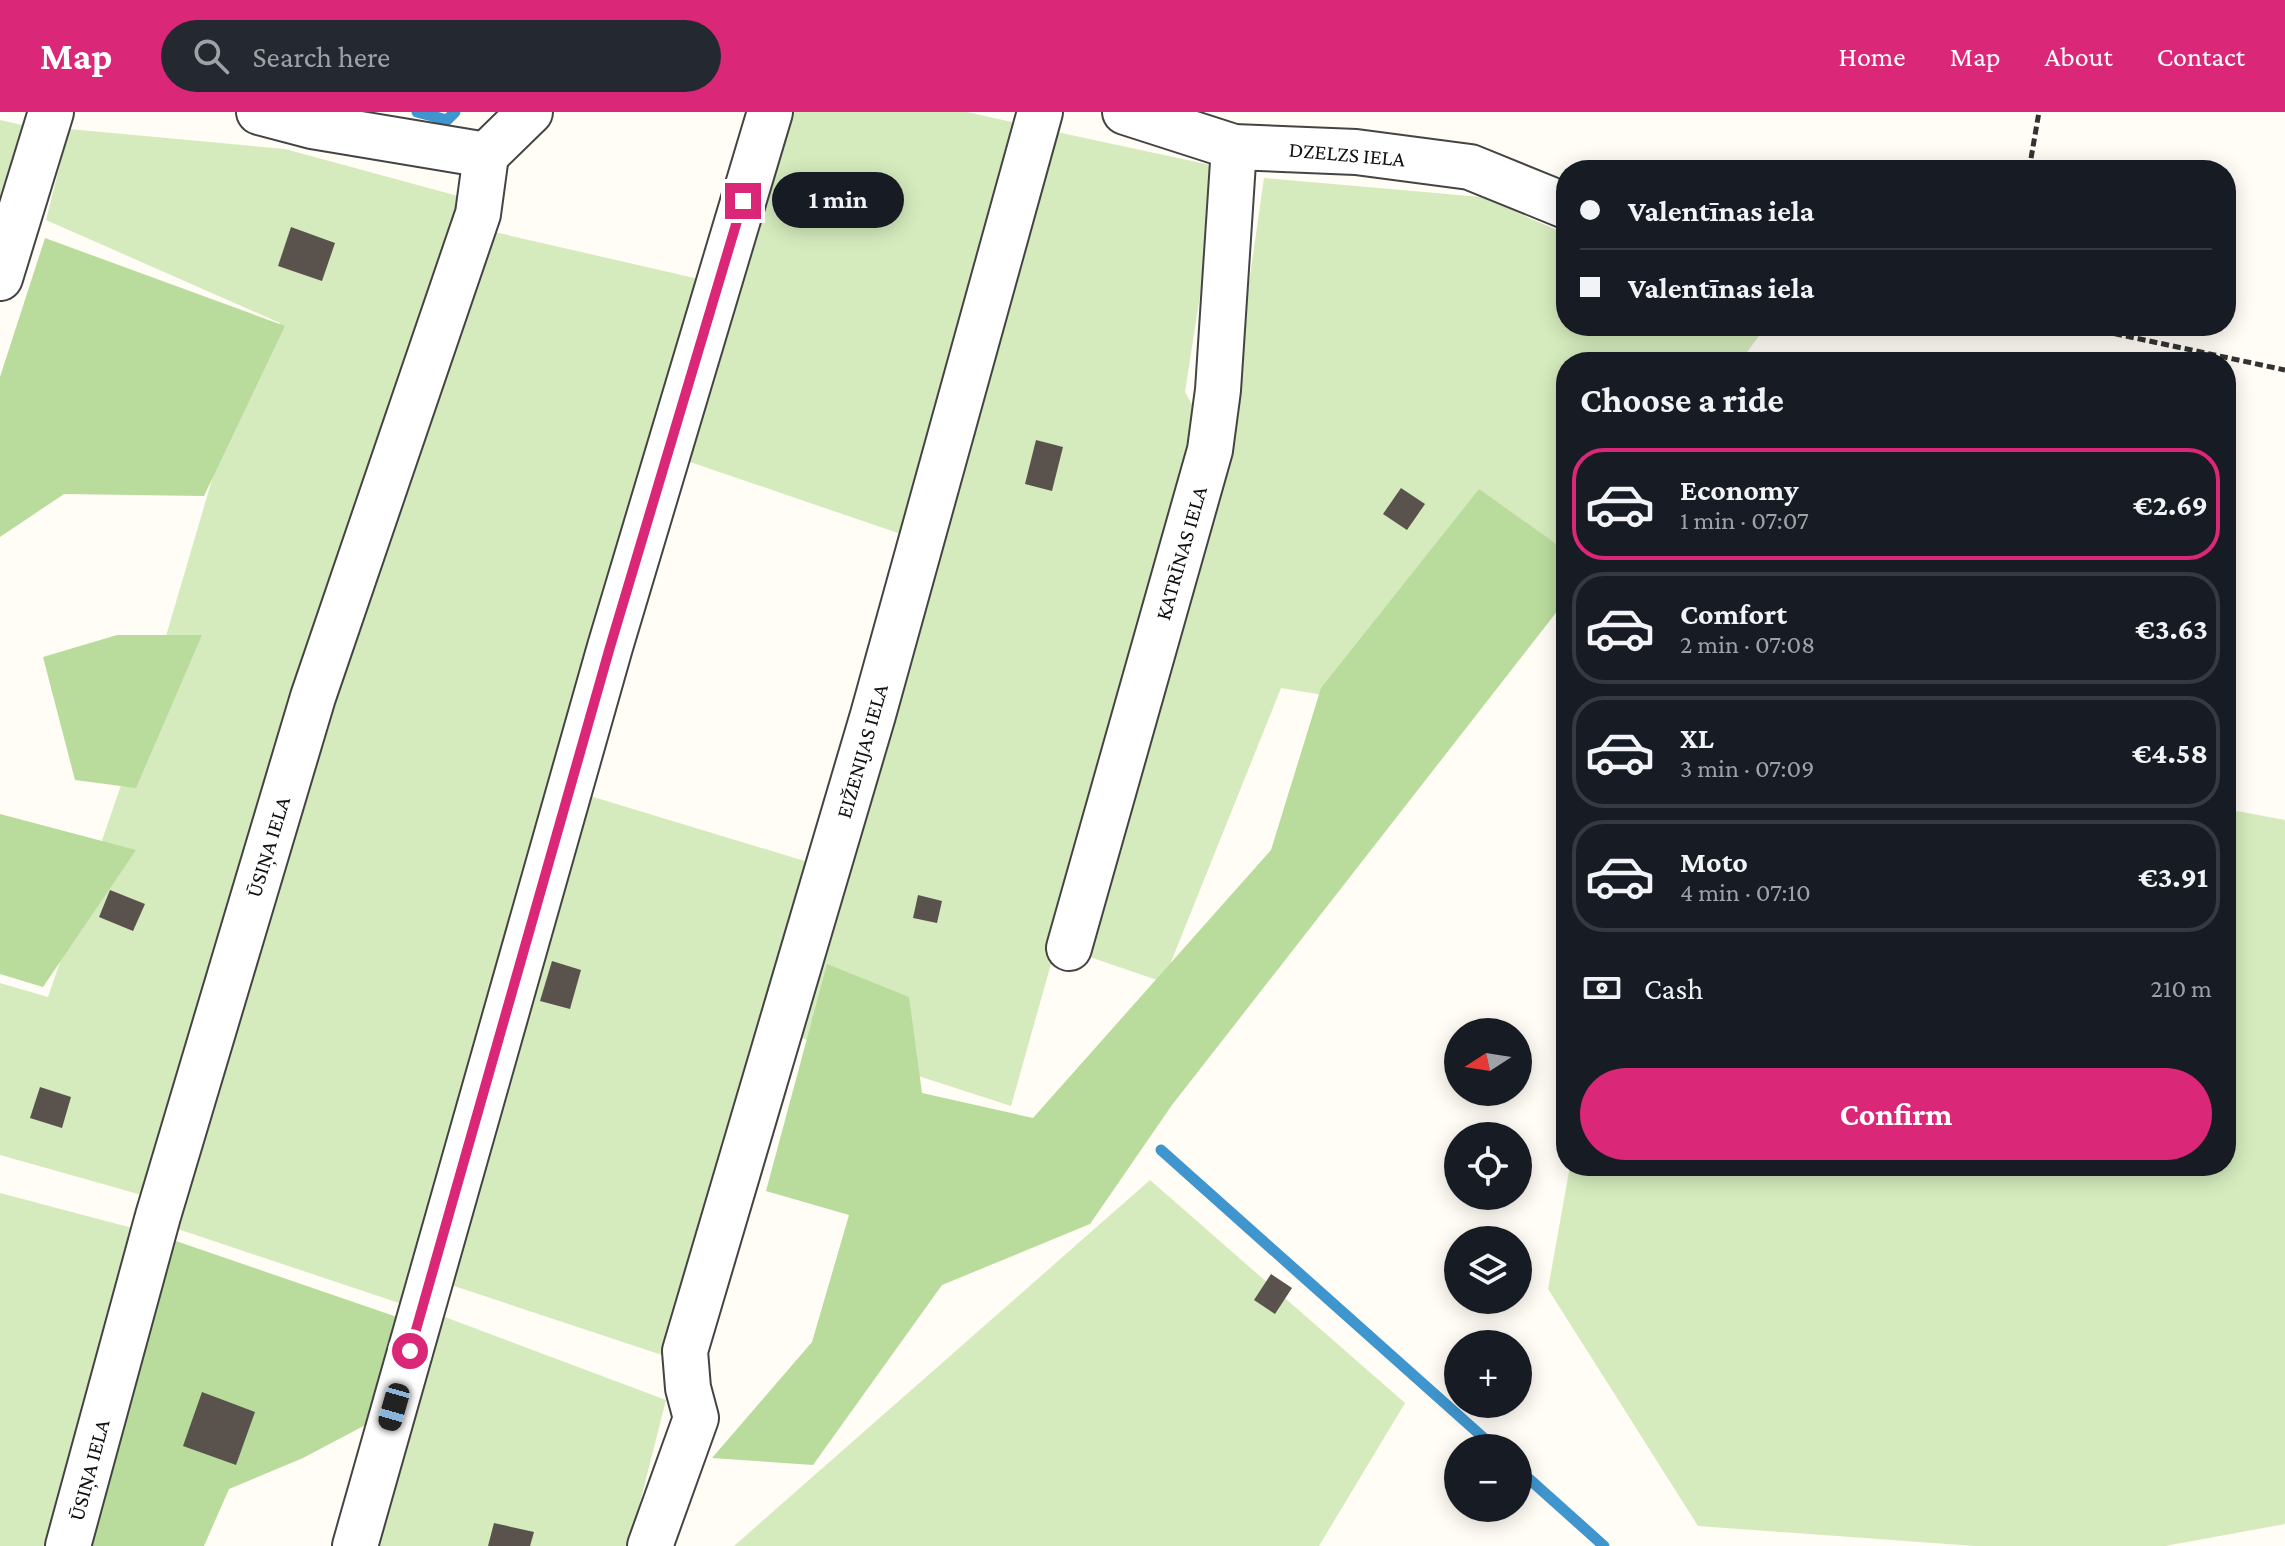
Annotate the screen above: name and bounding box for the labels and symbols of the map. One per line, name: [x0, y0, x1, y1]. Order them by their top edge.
street label: DZELZS IELA: [1288, 136, 1407, 172]
callout: 1 min: [771, 173, 903, 229]
route end: [725, 183, 761, 219]
street label: KATRĪNAS IELA: [1150, 483, 1212, 623]
street label: EIŽENIJAS IELA: [831, 680, 893, 821]
street label: ŪSIŅA IELA: [241, 793, 297, 901]
north arrow: [1444, 1018, 1532, 1106]
route start: [392, 1333, 428, 1369]
car: [376, 1381, 412, 1433]
street label: ŪSIŅA IELA: [63, 1416, 117, 1524]

